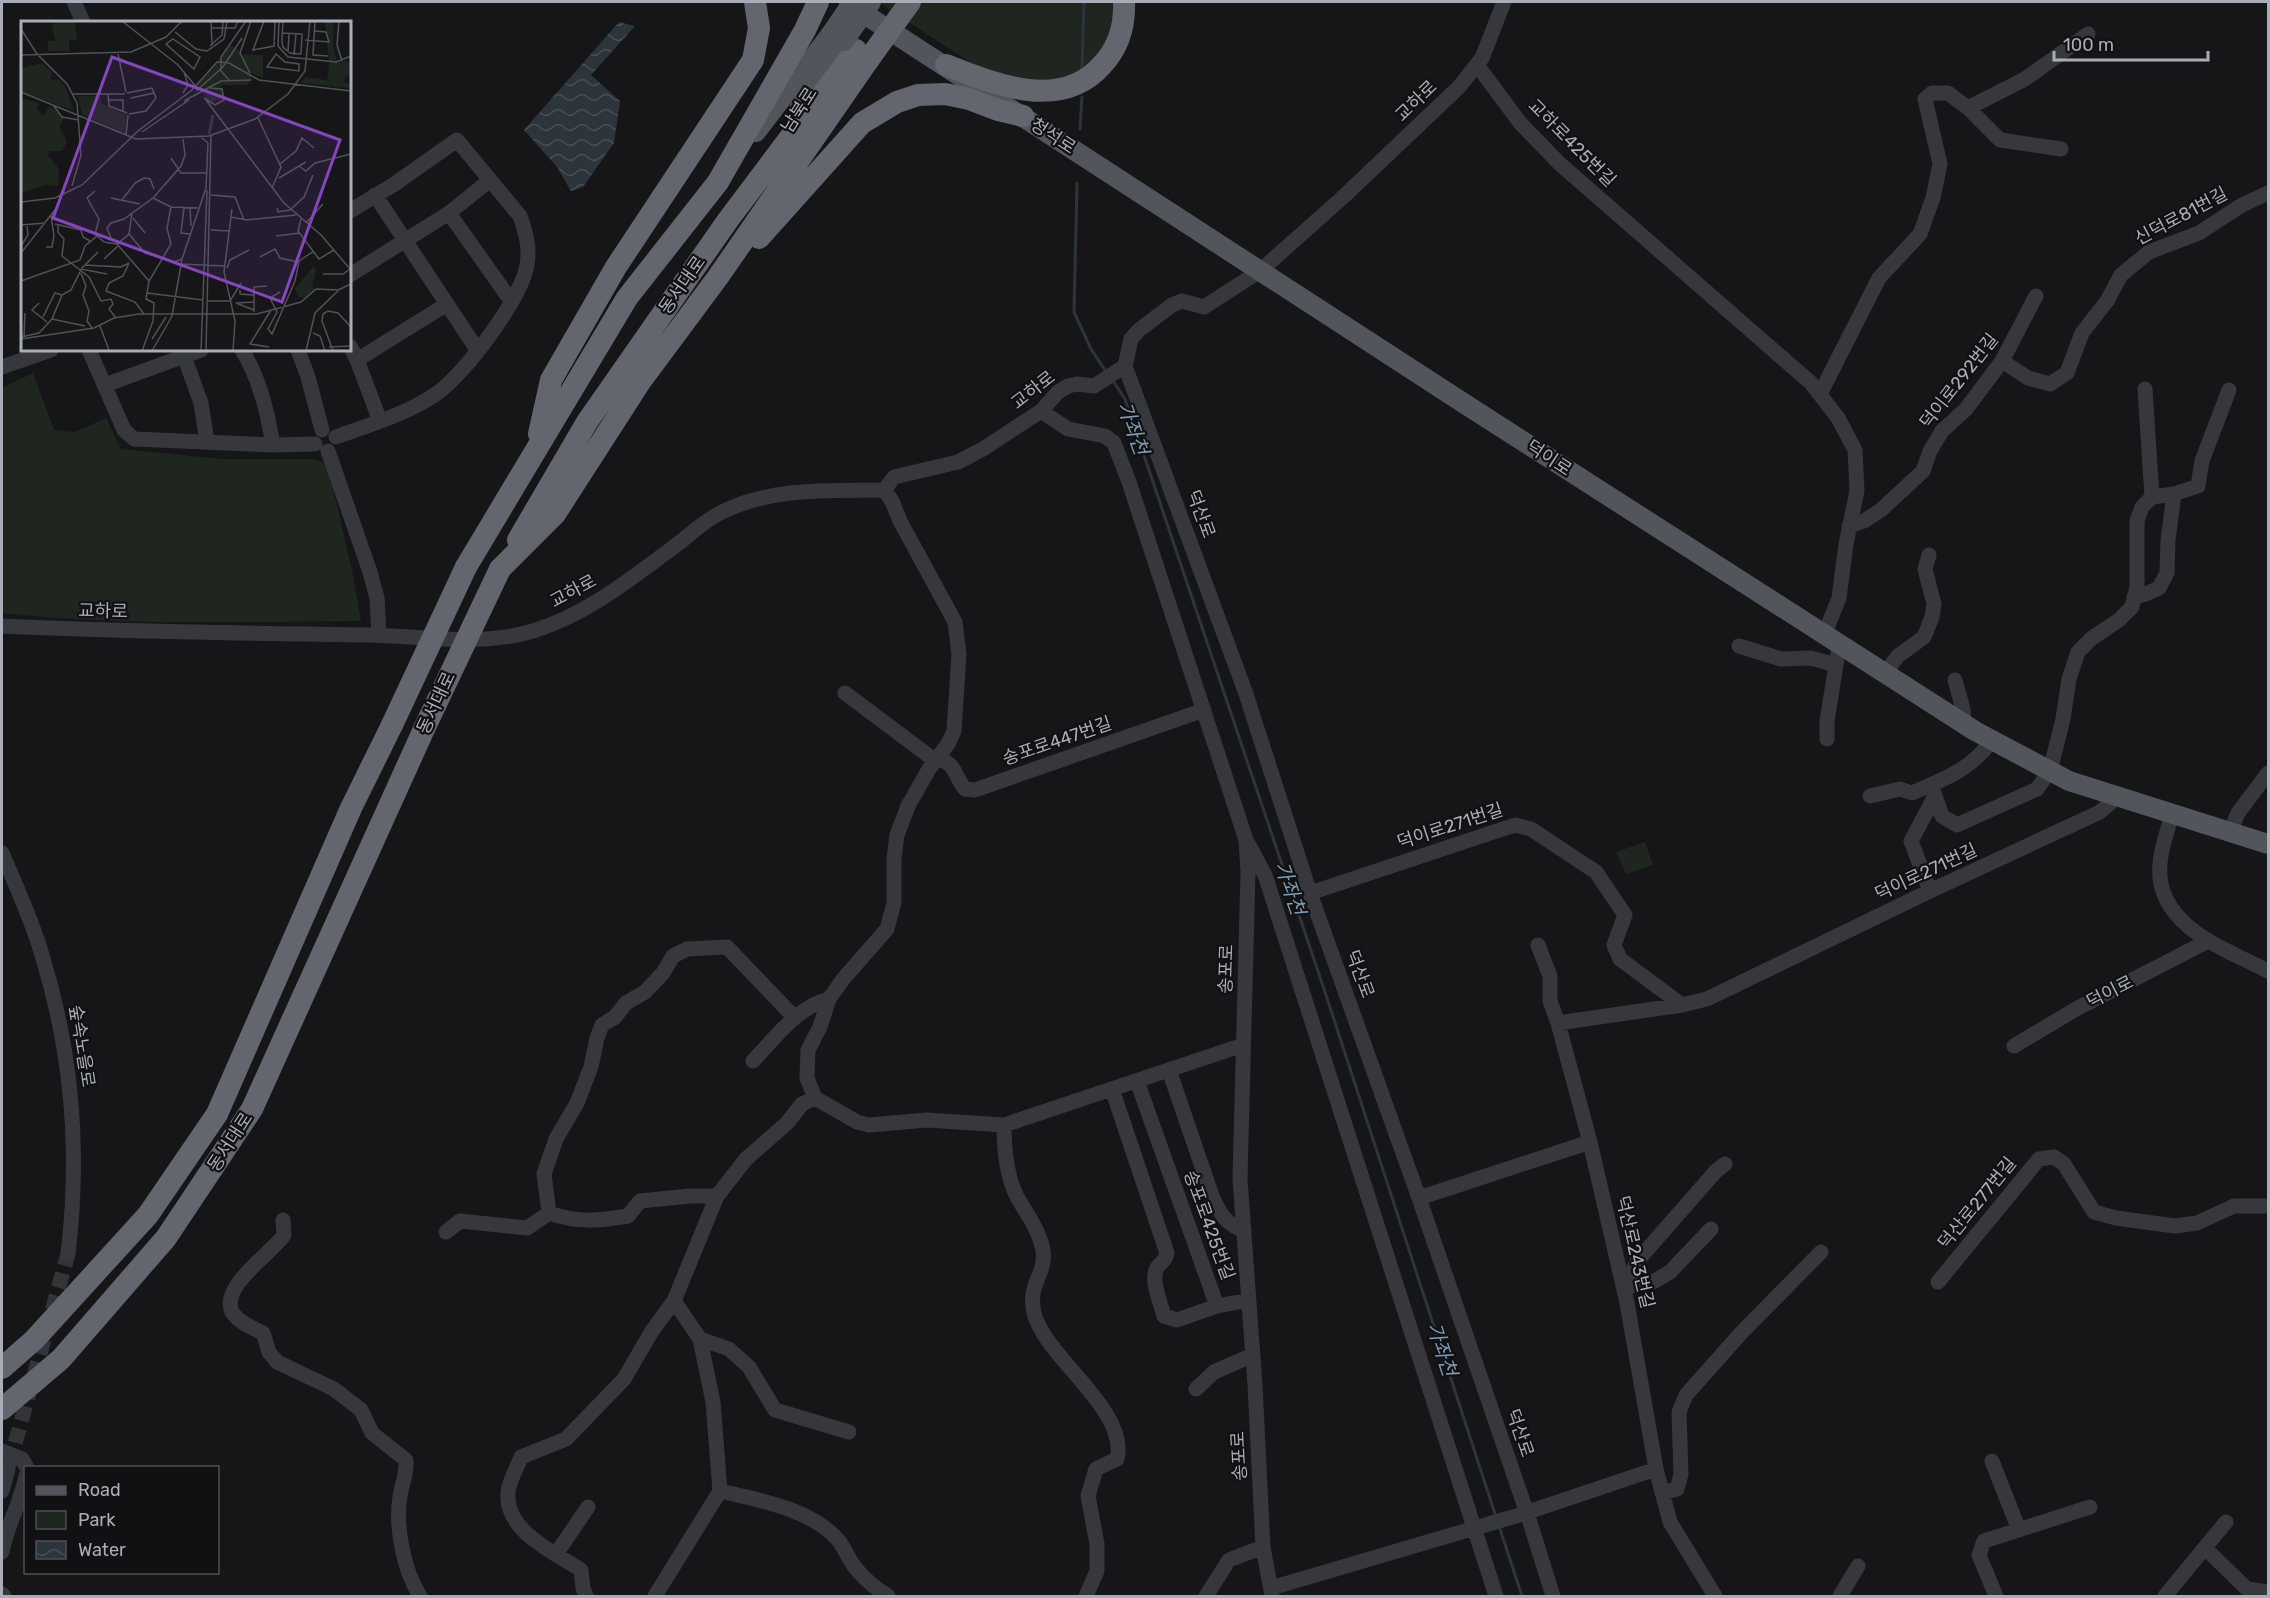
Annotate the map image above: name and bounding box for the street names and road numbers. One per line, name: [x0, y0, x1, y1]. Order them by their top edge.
street label: 교하로: [1390, 76, 1442, 126]
street label: 남북로: [776, 83, 822, 137]
street label: 교하로425번길: [1523, 94, 1621, 192]
street label: 청석로: [1026, 113, 1080, 159]
street label: 신덕로81번길: [2131, 182, 2231, 250]
street label: 동서대로: [654, 252, 710, 318]
street label: 덕이로292번길: [1915, 329, 2003, 433]
street label: 교하로: [1007, 366, 1059, 414]
street label: 덕이로: [1522, 435, 1576, 481]
street label: 덕산로: [1182, 487, 1220, 541]
street label: 교하로: [546, 570, 600, 612]
street label: 교하로: [78, 600, 128, 622]
street label: 동서대로: [412, 668, 460, 738]
street label: 송포로447번길: [999, 712, 1115, 770]
street label: 덕이로271번길: [1394, 798, 1506, 854]
street label: 덕이로271번길: [1871, 839, 1981, 905]
street label: 송포로: [1214, 944, 1238, 994]
street label: 덕산로: [1341, 947, 1379, 1001]
street label: 덕이로: [2083, 971, 2137, 1013]
street label: 숲속노을로: [65, 1003, 99, 1089]
street label: 동서대로: [203, 1108, 257, 1176]
street label: 덕산로277번길: [1933, 1153, 2021, 1253]
street label: 송포로425번길: [1179, 1167, 1239, 1283]
street label: 덕산로243번길: [1611, 1193, 1659, 1311]
street label: 덕산로: [1502, 1406, 1538, 1460]
street label: 송포로: [1227, 1431, 1251, 1481]

